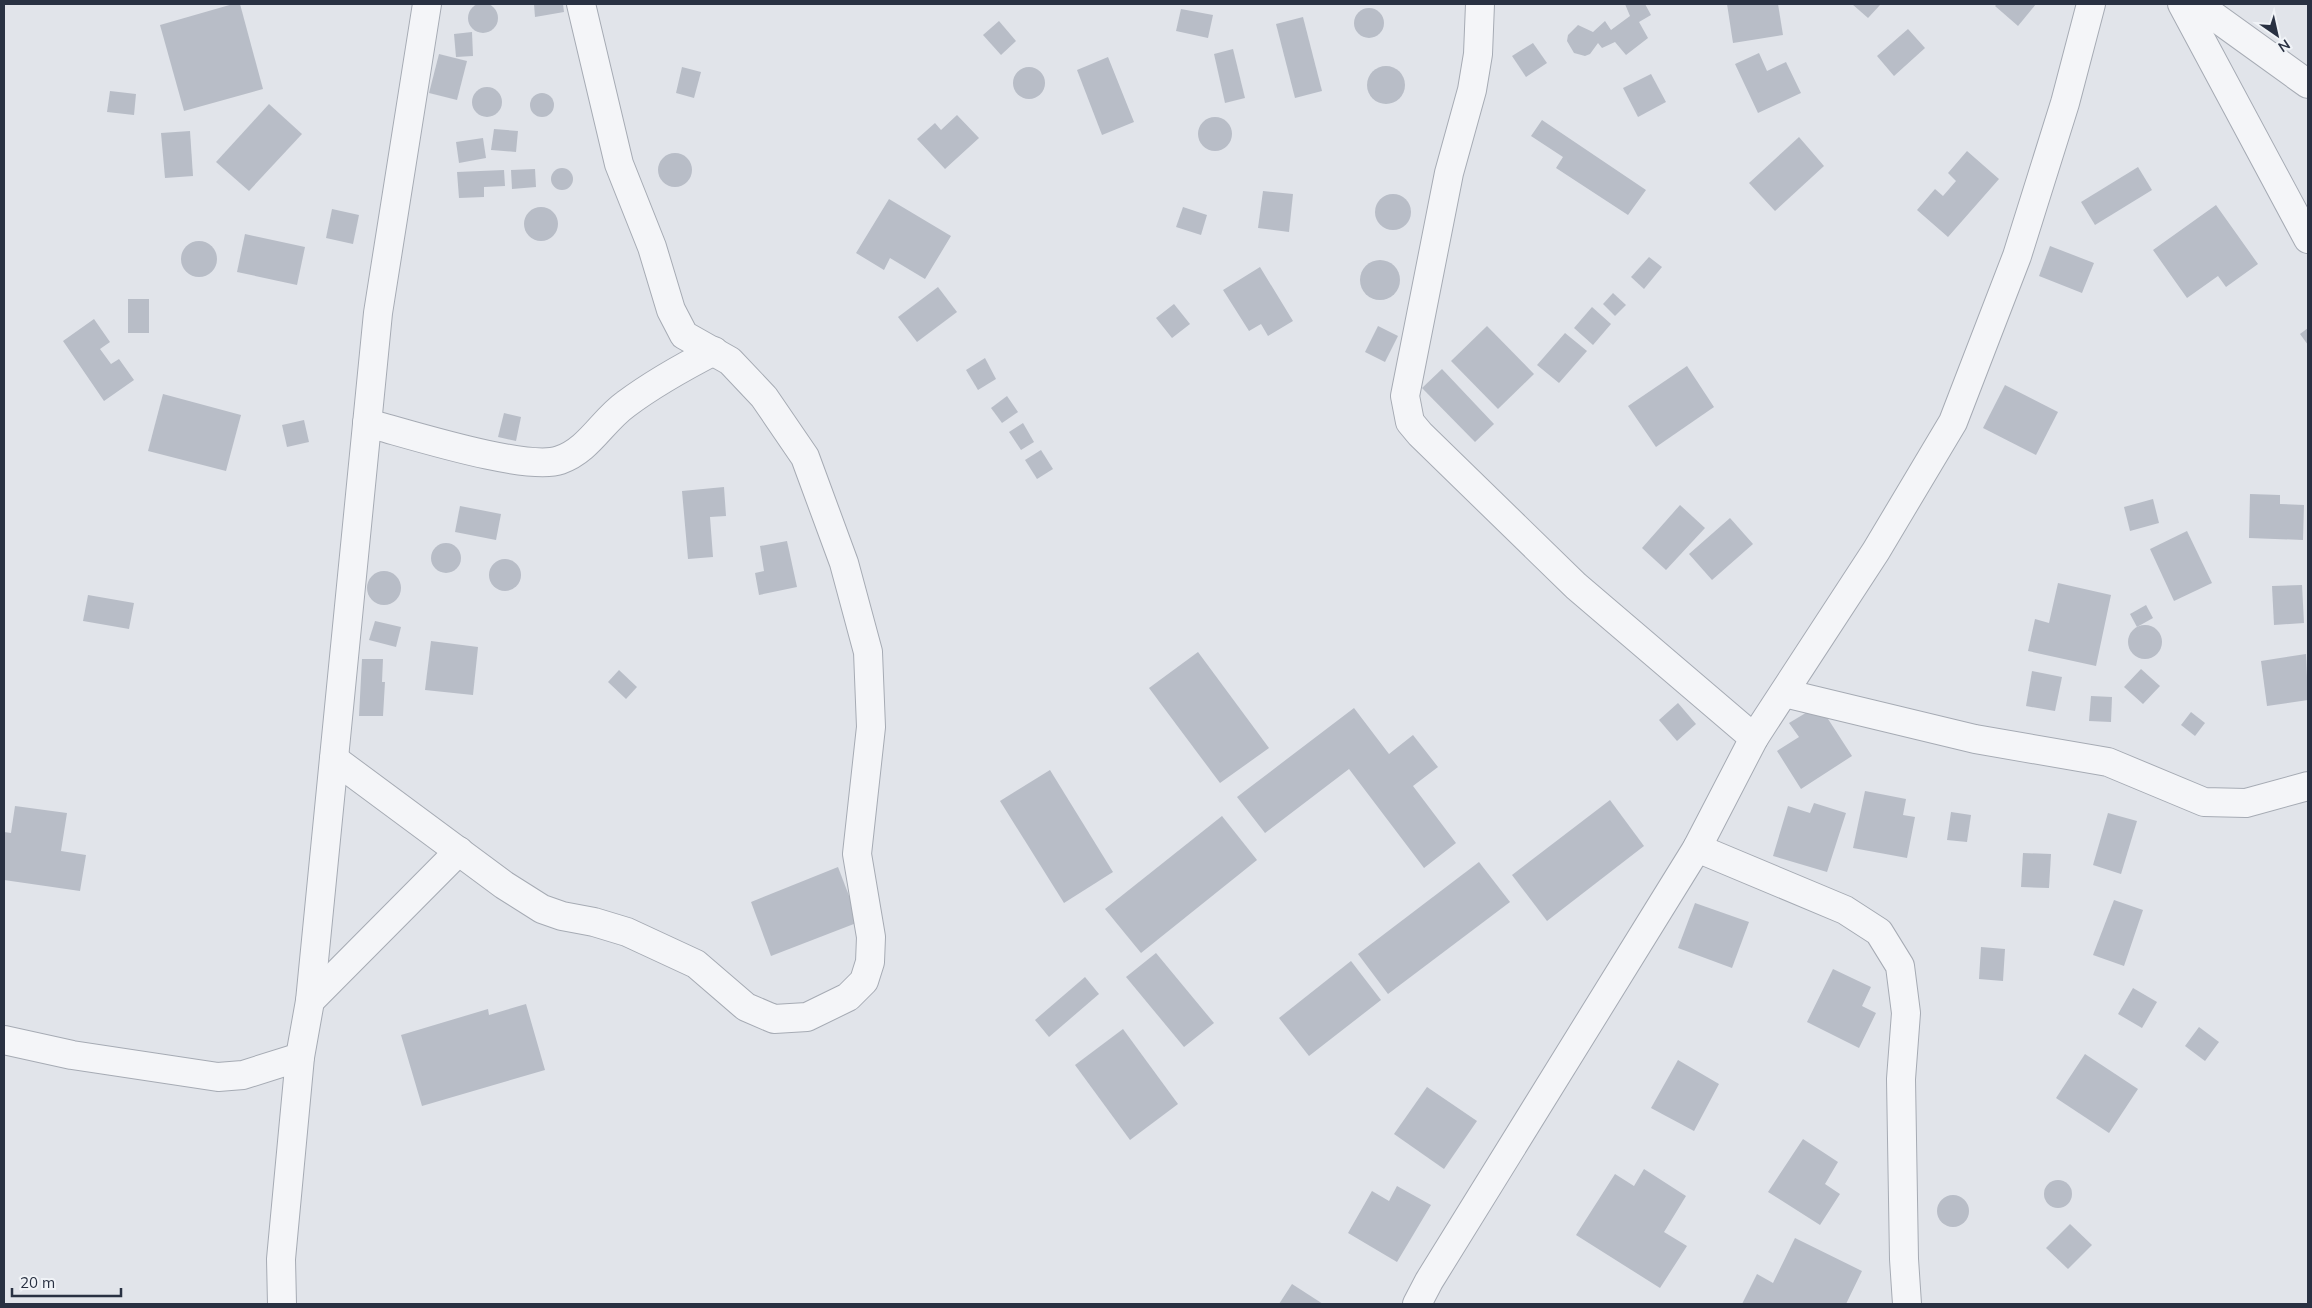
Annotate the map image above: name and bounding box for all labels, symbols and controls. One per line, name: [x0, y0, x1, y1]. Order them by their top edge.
north arrow: [2252, 10, 2302, 60]
text: N: [2275, 35, 2294, 56]
scale bar: [12, 1266, 121, 1298]
text: 20 m: [20, 1273, 55, 1292]

